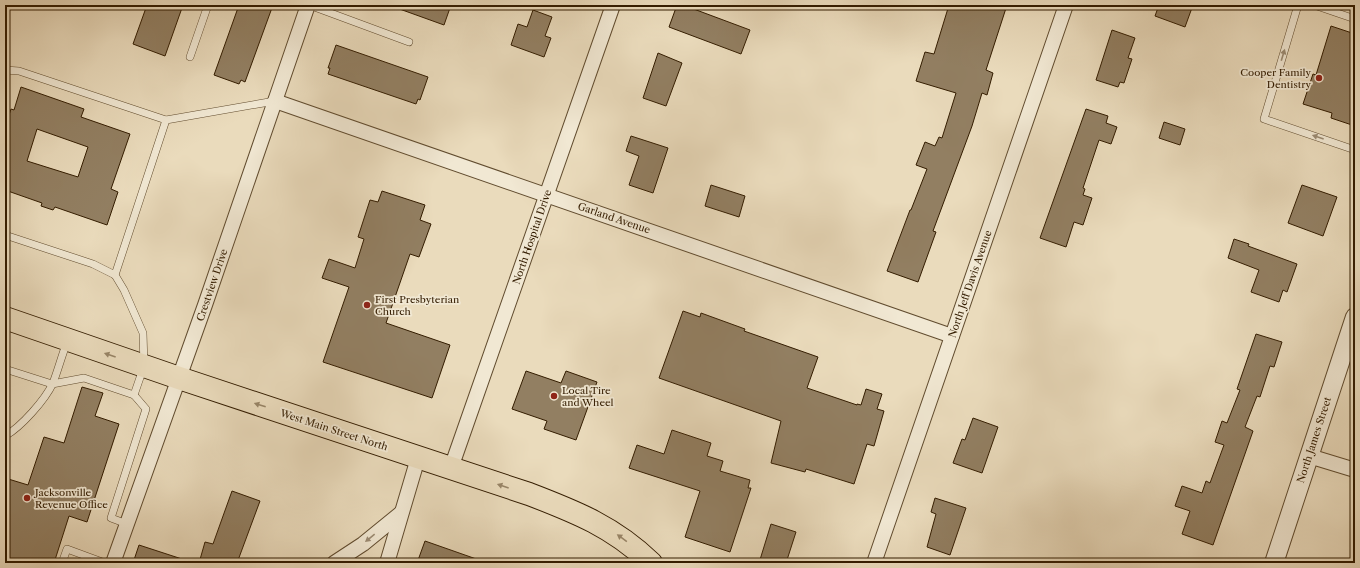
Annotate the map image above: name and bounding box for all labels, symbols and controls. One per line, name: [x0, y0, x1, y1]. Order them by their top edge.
one-way arrow: [1280, 48, 1286, 60]
place label: Cooper Family Dentistry: [1240, 66, 1311, 91]
marker: Cooper Family Dentistry: [1314, 73, 1324, 83]
one-way arrow: [1312, 134, 1324, 140]
street label: North Hospital Drive: [510, 188, 554, 286]
street label: Garland Avenue: [576, 199, 652, 237]
street label: North Jeff Davis Avenue: [945, 228, 995, 340]
street label: Crestview Drive: [194, 247, 231, 323]
place label: First Presbyterian Church: [375, 293, 460, 318]
marker: First Presbyterian Church: [362, 300, 372, 310]
one-way arrow: [104, 351, 116, 357]
place label: Local Tire and Wheel: [562, 384, 614, 409]
marker: Local Tire and Wheel: [549, 391, 559, 401]
street label: North James Street: [1294, 395, 1334, 485]
one-way arrow: [254, 402, 266, 408]
street label: West Main Street North: [277, 406, 390, 454]
one-way arrow: [497, 483, 509, 489]
place label: Jacksonville Revenue Office: [33, 486, 108, 511]
marker: Jacksonville Revenue Office: [22, 493, 32, 503]
one-way arrow: [365, 533, 376, 542]
one-way arrow: [617, 534, 627, 542]

